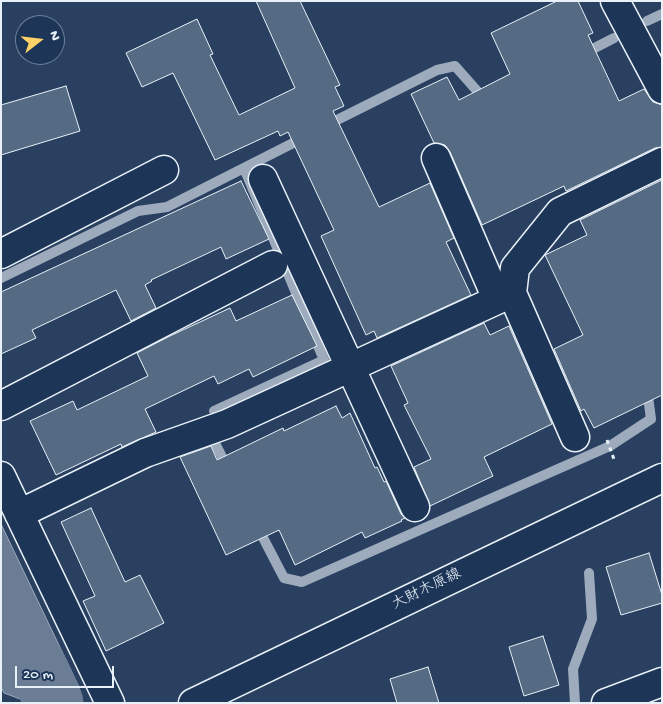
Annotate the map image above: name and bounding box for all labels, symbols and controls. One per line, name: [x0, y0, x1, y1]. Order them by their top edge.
north arrow: [15, 15, 65, 65]
text: N: [45, 29, 63, 43]
street label: 大財木原線: [389, 565, 465, 615]
scale bar: [18, 656, 116, 688]
text: 20 m: [23, 666, 53, 684]

